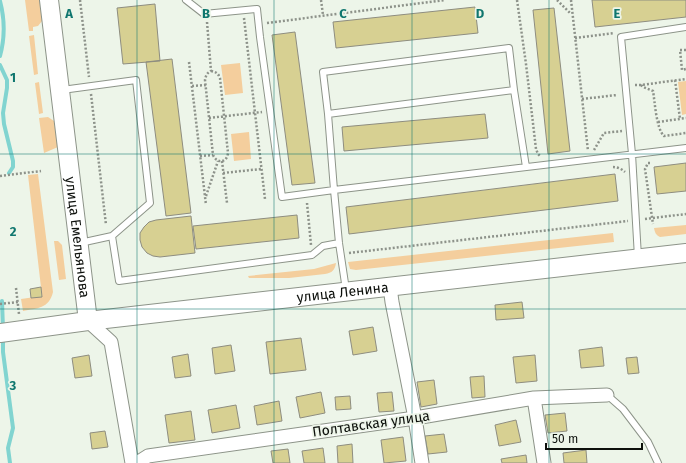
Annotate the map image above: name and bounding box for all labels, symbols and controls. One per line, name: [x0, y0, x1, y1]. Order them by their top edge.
text: A: [64, 6, 73, 21]
text: B: [202, 6, 210, 21]
text: C: [339, 6, 347, 21]
text: D: [476, 6, 485, 21]
text: E: [614, 6, 621, 21]
text: 1: [10, 70, 16, 85]
street label: улица Емельянова: [62, 176, 94, 299]
text: 2: [10, 224, 17, 239]
street label: улица Ленина: [296, 278, 389, 306]
text: 3: [9, 378, 17, 393]
street label: Полтавская улица: [311, 407, 431, 441]
scale bar: [546, 425, 642, 451]
text: 50 m: [552, 432, 578, 446]

